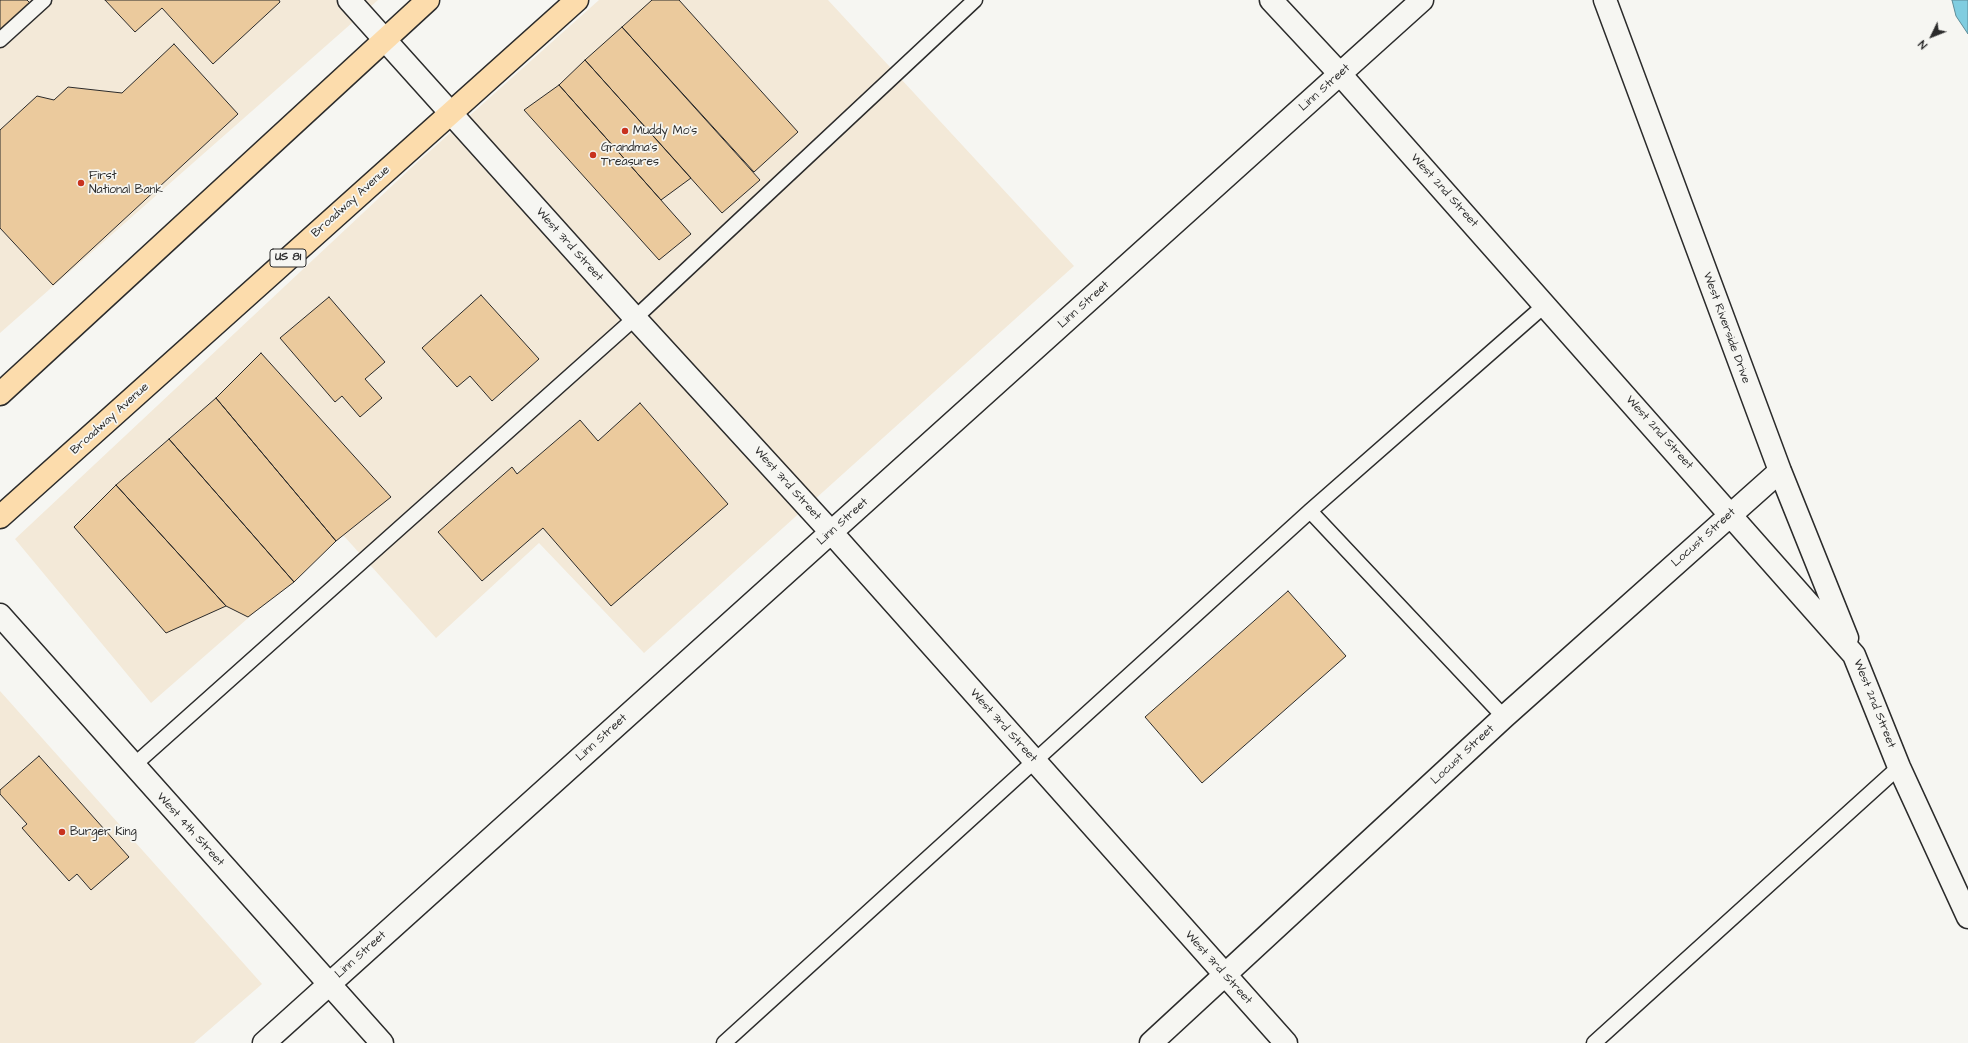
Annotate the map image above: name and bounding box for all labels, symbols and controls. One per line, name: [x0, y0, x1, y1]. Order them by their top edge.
north arrow: [1912, 16, 1952, 56]
text: N: [1915, 37, 1931, 52]
street label: Linn Street: [1296, 61, 1354, 115]
place label: Muddy Mo's: [633, 124, 697, 138]
marker: Muddy Mo's: [620, 126, 630, 136]
place label: Grandma's Treasures: [601, 141, 659, 169]
marker: Grandma's Treasures: [588, 150, 598, 160]
street label: West 2nd Street: [1407, 151, 1481, 231]
street label: Broadway Avenue: [309, 163, 393, 241]
place label: First National Bank: [89, 169, 163, 197]
marker: First National Bank: [76, 178, 86, 188]
street label: West 3rd Street: [532, 205, 606, 285]
road number: US 81: [270, 249, 306, 267]
street label: West Riverside Drive: [1699, 270, 1753, 386]
street label: Linn Street: [1055, 278, 1113, 332]
street label: Broadway Avenue: [68, 380, 152, 458]
street label: West 2nd Street: [1622, 393, 1696, 473]
street label: West 3rd Street: [750, 444, 824, 524]
street label: Linn Street: [814, 495, 872, 549]
street label: Locust Street: [1669, 505, 1739, 571]
street label: West 2nd Street: [1850, 658, 1898, 750]
street label: West 3rd Street: [966, 686, 1040, 766]
street label: Linn Street: [573, 711, 631, 765]
street label: Locust Street: [1428, 722, 1498, 788]
street label: West 4th Street: [153, 790, 227, 870]
place label: Burger King: [70, 825, 137, 839]
marker: Burger King: [57, 827, 67, 837]
street label: Linn Street: [332, 928, 390, 982]
street label: West 3rd Street: [1181, 928, 1255, 1008]

